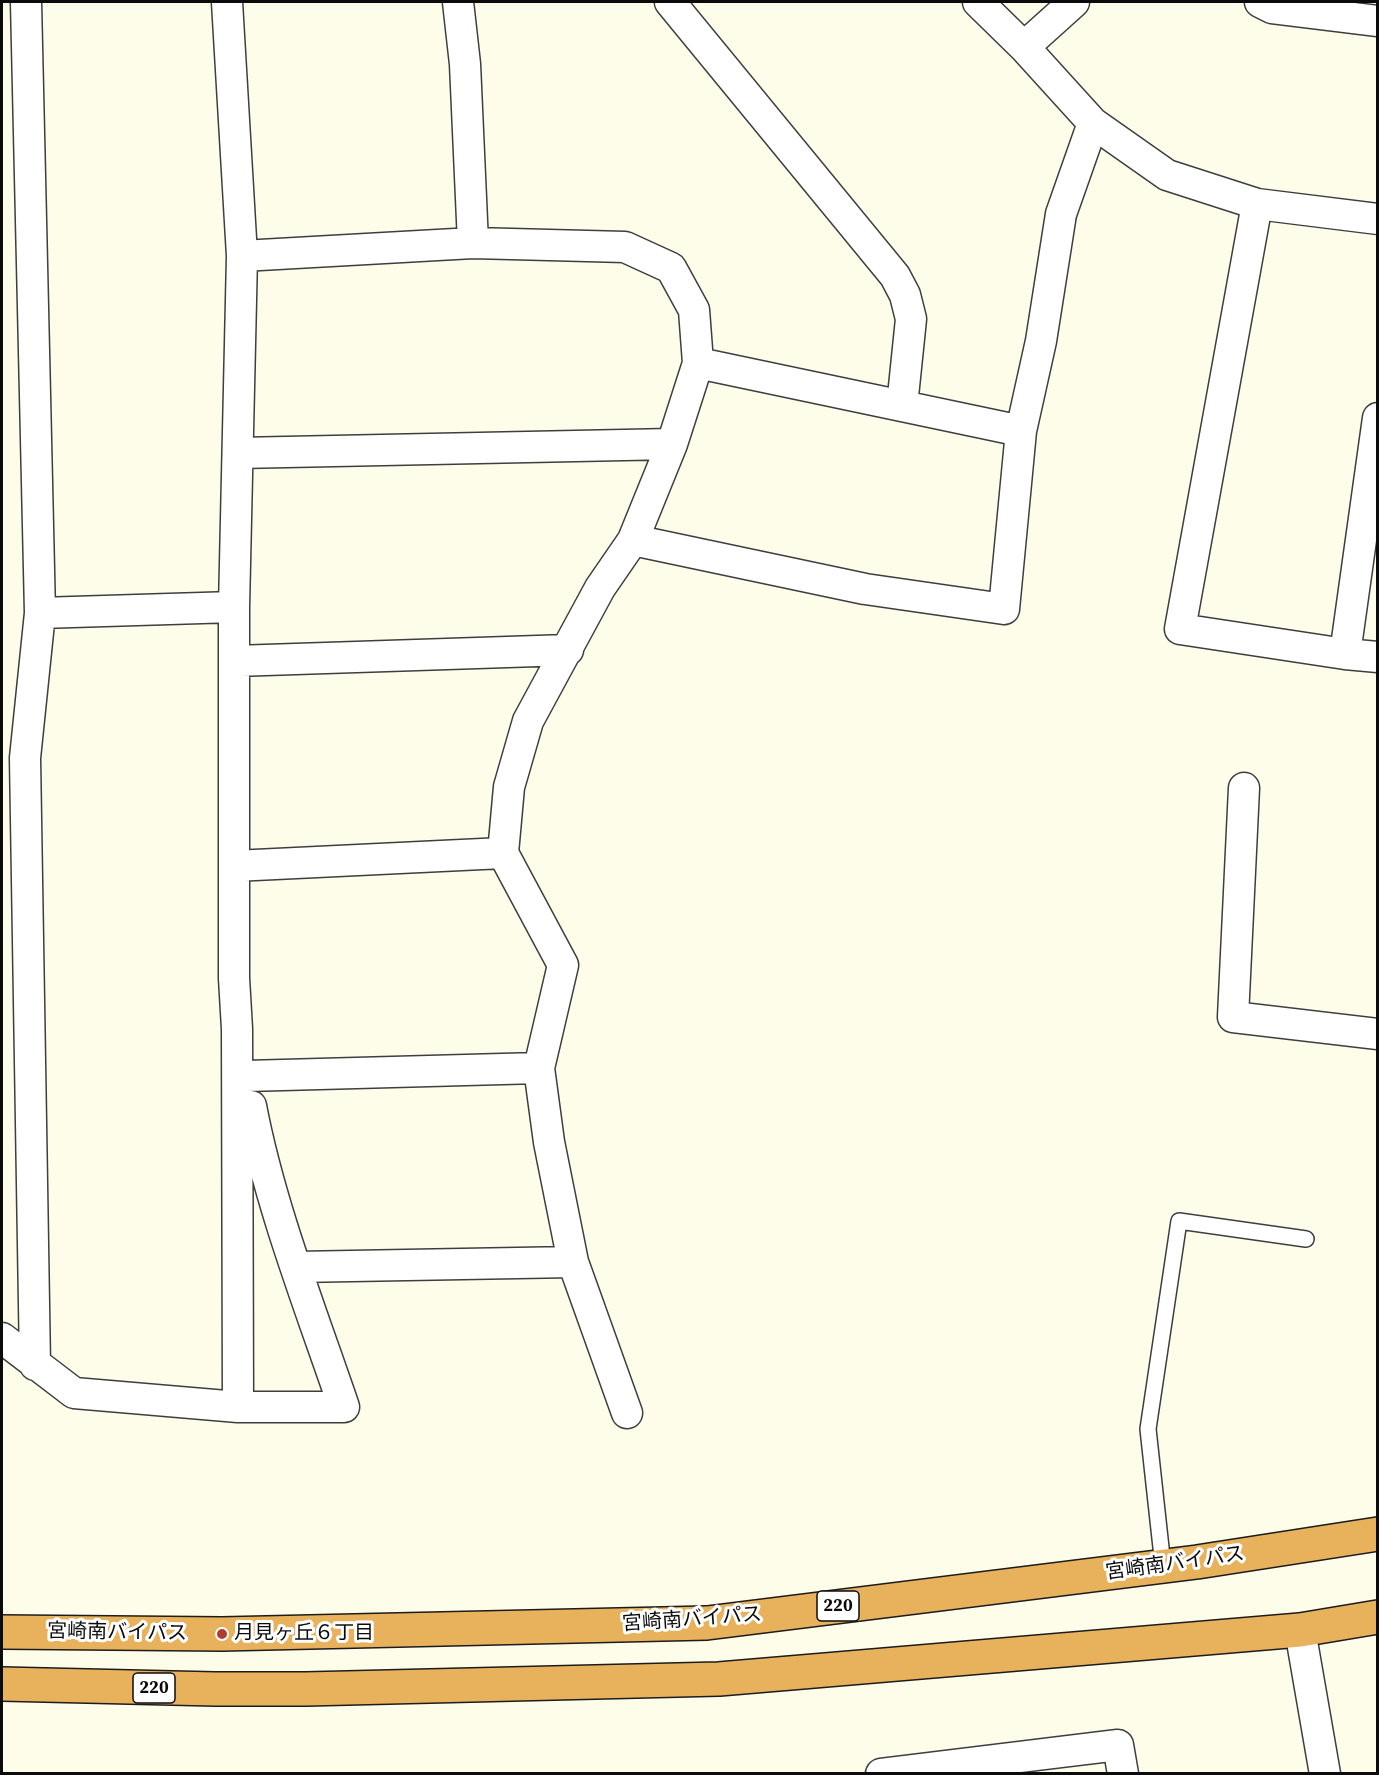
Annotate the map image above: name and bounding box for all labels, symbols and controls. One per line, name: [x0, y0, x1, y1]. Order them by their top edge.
street label: 宮崎南バイパス: [1104, 1542, 1246, 1586]
road number: 220: [817, 1591, 859, 1621]
street label: 宮崎南バイパス: [621, 1603, 763, 1637]
street label: 宮崎南バイパス: [47, 1620, 187, 1646]
place label: 月見ヶ丘６丁目: [234, 1622, 374, 1646]
marker: 月見ヶ丘６丁目: [215, 1627, 229, 1641]
road number: 220: [133, 1673, 175, 1703]

